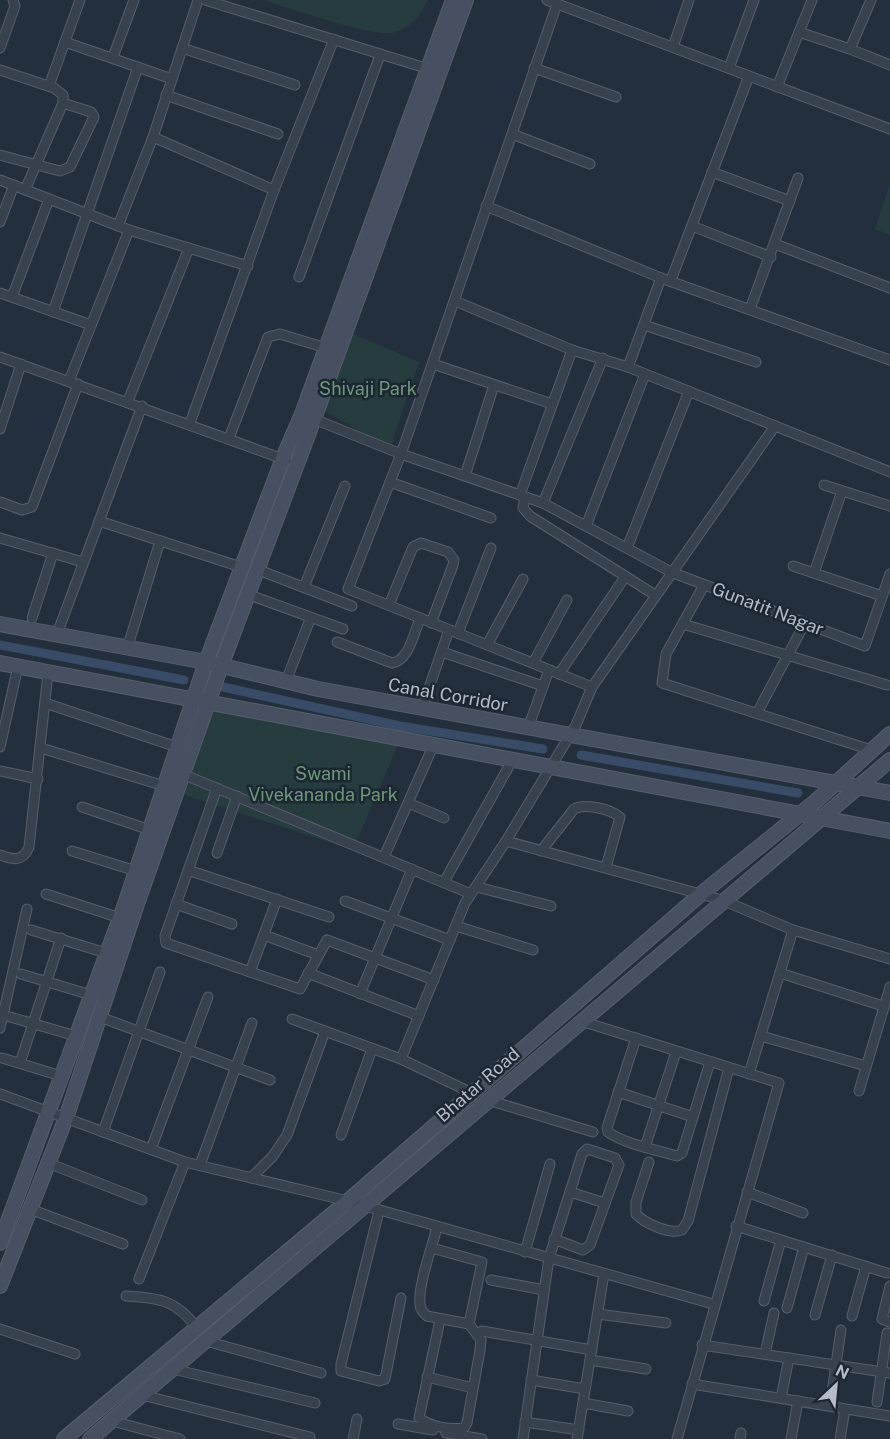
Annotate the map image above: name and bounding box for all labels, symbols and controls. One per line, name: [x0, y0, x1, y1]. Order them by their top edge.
park label: Shivaji Park: [319, 378, 417, 399]
street label: Gunatit Nagar: [709, 578, 827, 639]
street label: Canal Corridor: [386, 674, 510, 715]
park label: Swami Vivekananda Park: [248, 763, 398, 805]
street label: Bhatar Road: [432, 1043, 523, 1126]
north arrow: [806, 1355, 866, 1415]
text: N: [833, 1361, 852, 1383]

